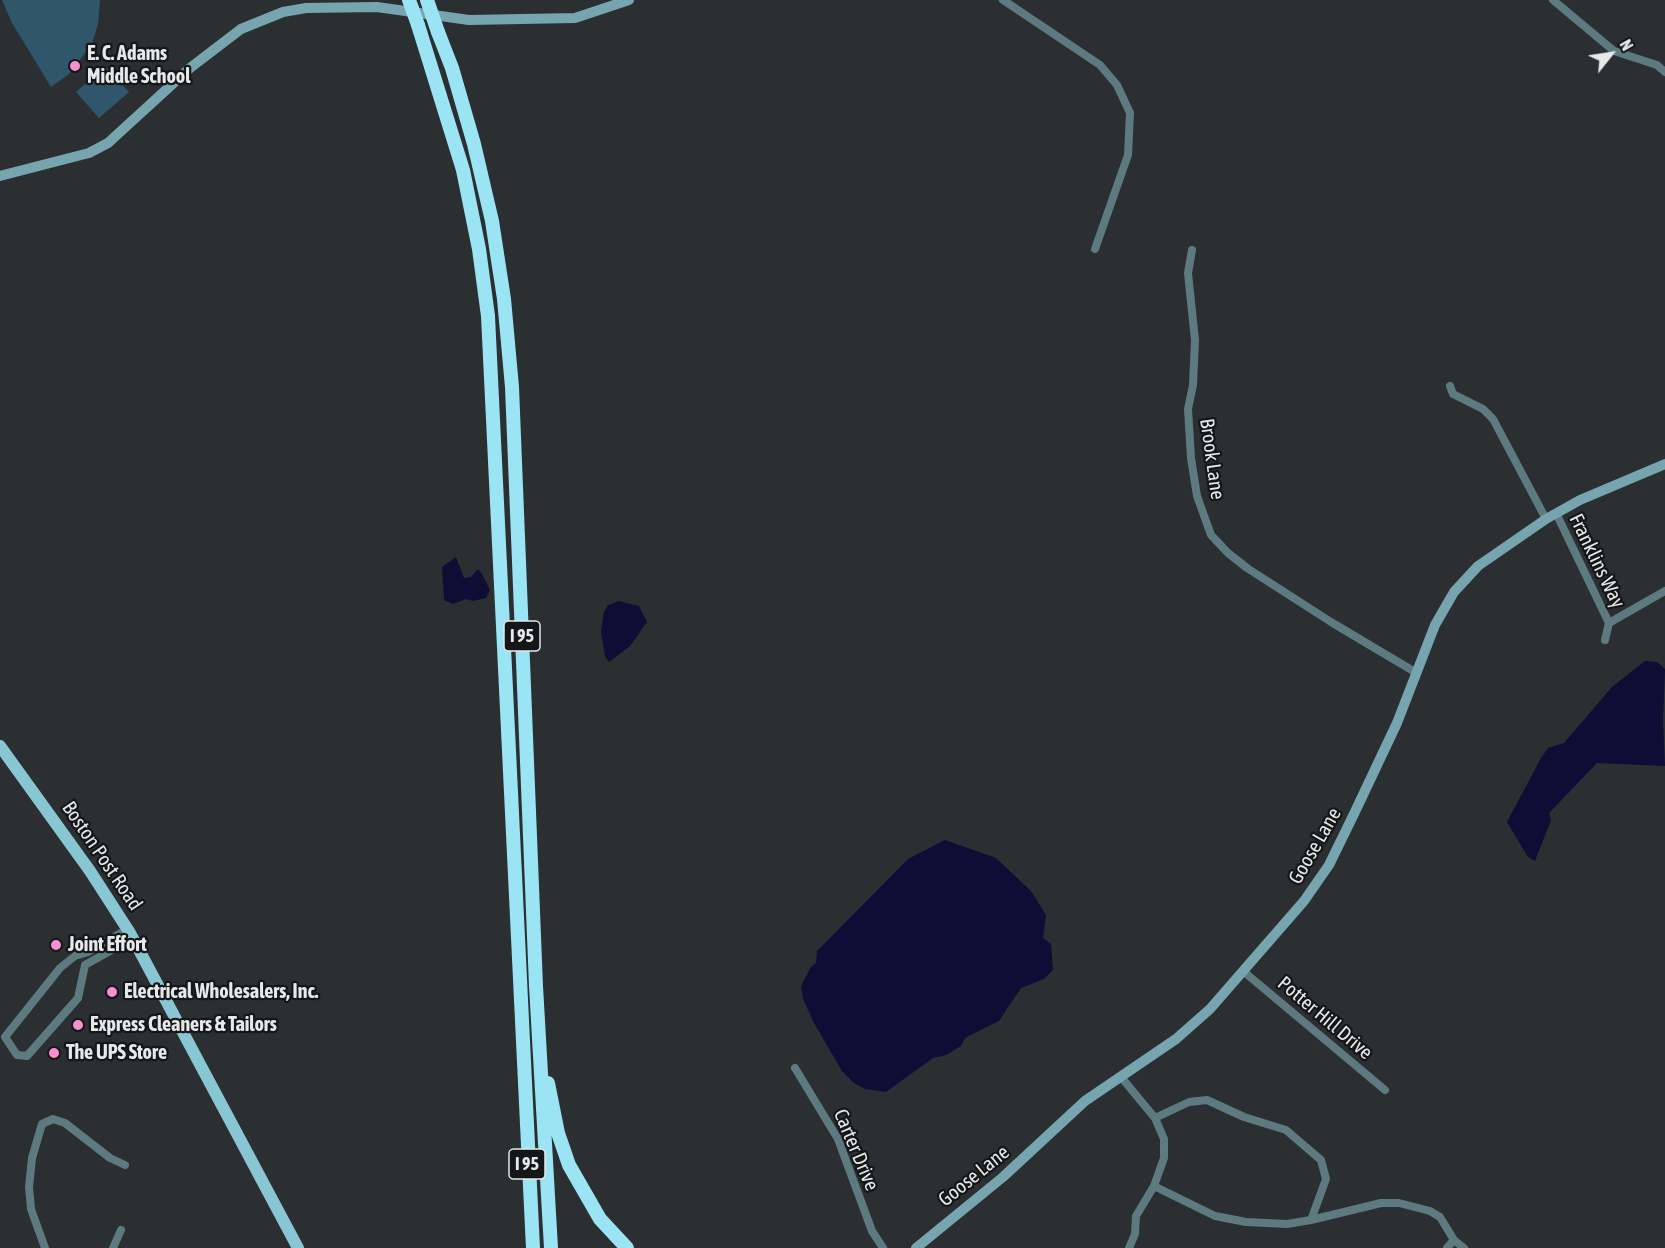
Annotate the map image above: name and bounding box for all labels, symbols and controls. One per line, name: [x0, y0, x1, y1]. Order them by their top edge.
north arrow: [1581, 24, 1641, 84]
text: N: [1616, 36, 1637, 54]
place label: E. C. Adams Middle School: [87, 42, 190, 89]
marker: E. C. Adams Middle School: [68, 59, 82, 73]
street label: Brook Lane: [1194, 417, 1230, 501]
street label: Franklins Way: [1564, 510, 1630, 612]
road number: I 95: [504, 621, 540, 651]
street label: Boston Post Road: [57, 797, 147, 915]
street label: Goose Lane: [1284, 804, 1346, 888]
place label: Joint Effort: [68, 933, 147, 957]
marker: Joint Effort: [49, 938, 63, 952]
street label: Potter Hill Drive: [1273, 971, 1377, 1065]
place label: Electrical Wholesalers, Inc.: [124, 980, 318, 1004]
marker: Electrical Wholesalers, Inc.: [105, 985, 119, 999]
place label: Express Cleaners & Tailors: [90, 1013, 277, 1037]
marker: Express Cleaners & Tailors: [71, 1018, 85, 1032]
place label: The UPS Store: [66, 1041, 167, 1065]
marker: The UPS Store: [47, 1046, 61, 1060]
street label: Carter Drive: [828, 1106, 884, 1194]
street label: Goose Lane: [934, 1140, 1014, 1212]
road number: I 95: [509, 1149, 545, 1179]

